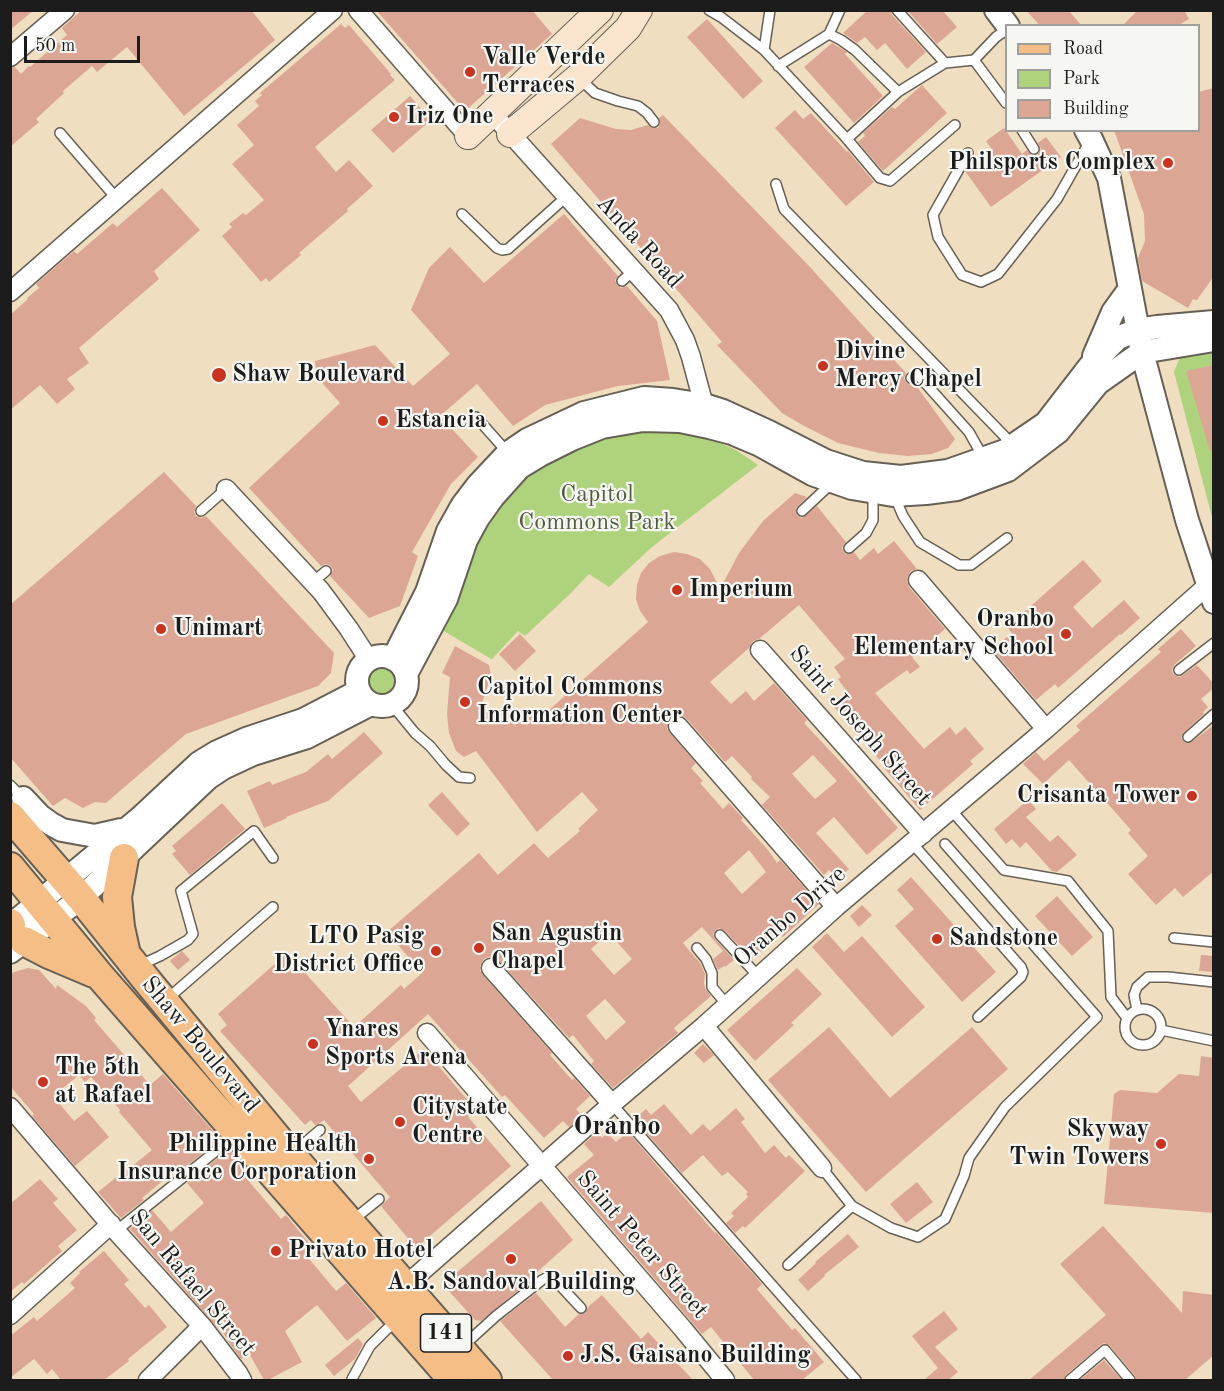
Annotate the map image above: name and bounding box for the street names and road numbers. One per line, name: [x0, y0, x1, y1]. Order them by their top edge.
street label: Anda Road: [590, 189, 688, 295]
street label: Saint Joseph Street: [782, 640, 938, 812]
street label: Oranbo Drive: [728, 860, 852, 974]
street label: Shaw Boulevard: [134, 971, 266, 1119]
street label: Saint Peter Street: [570, 1165, 714, 1325]
street label: San Rafael Street: [122, 1204, 262, 1362]
road number: 141: [420, 1314, 472, 1352]

